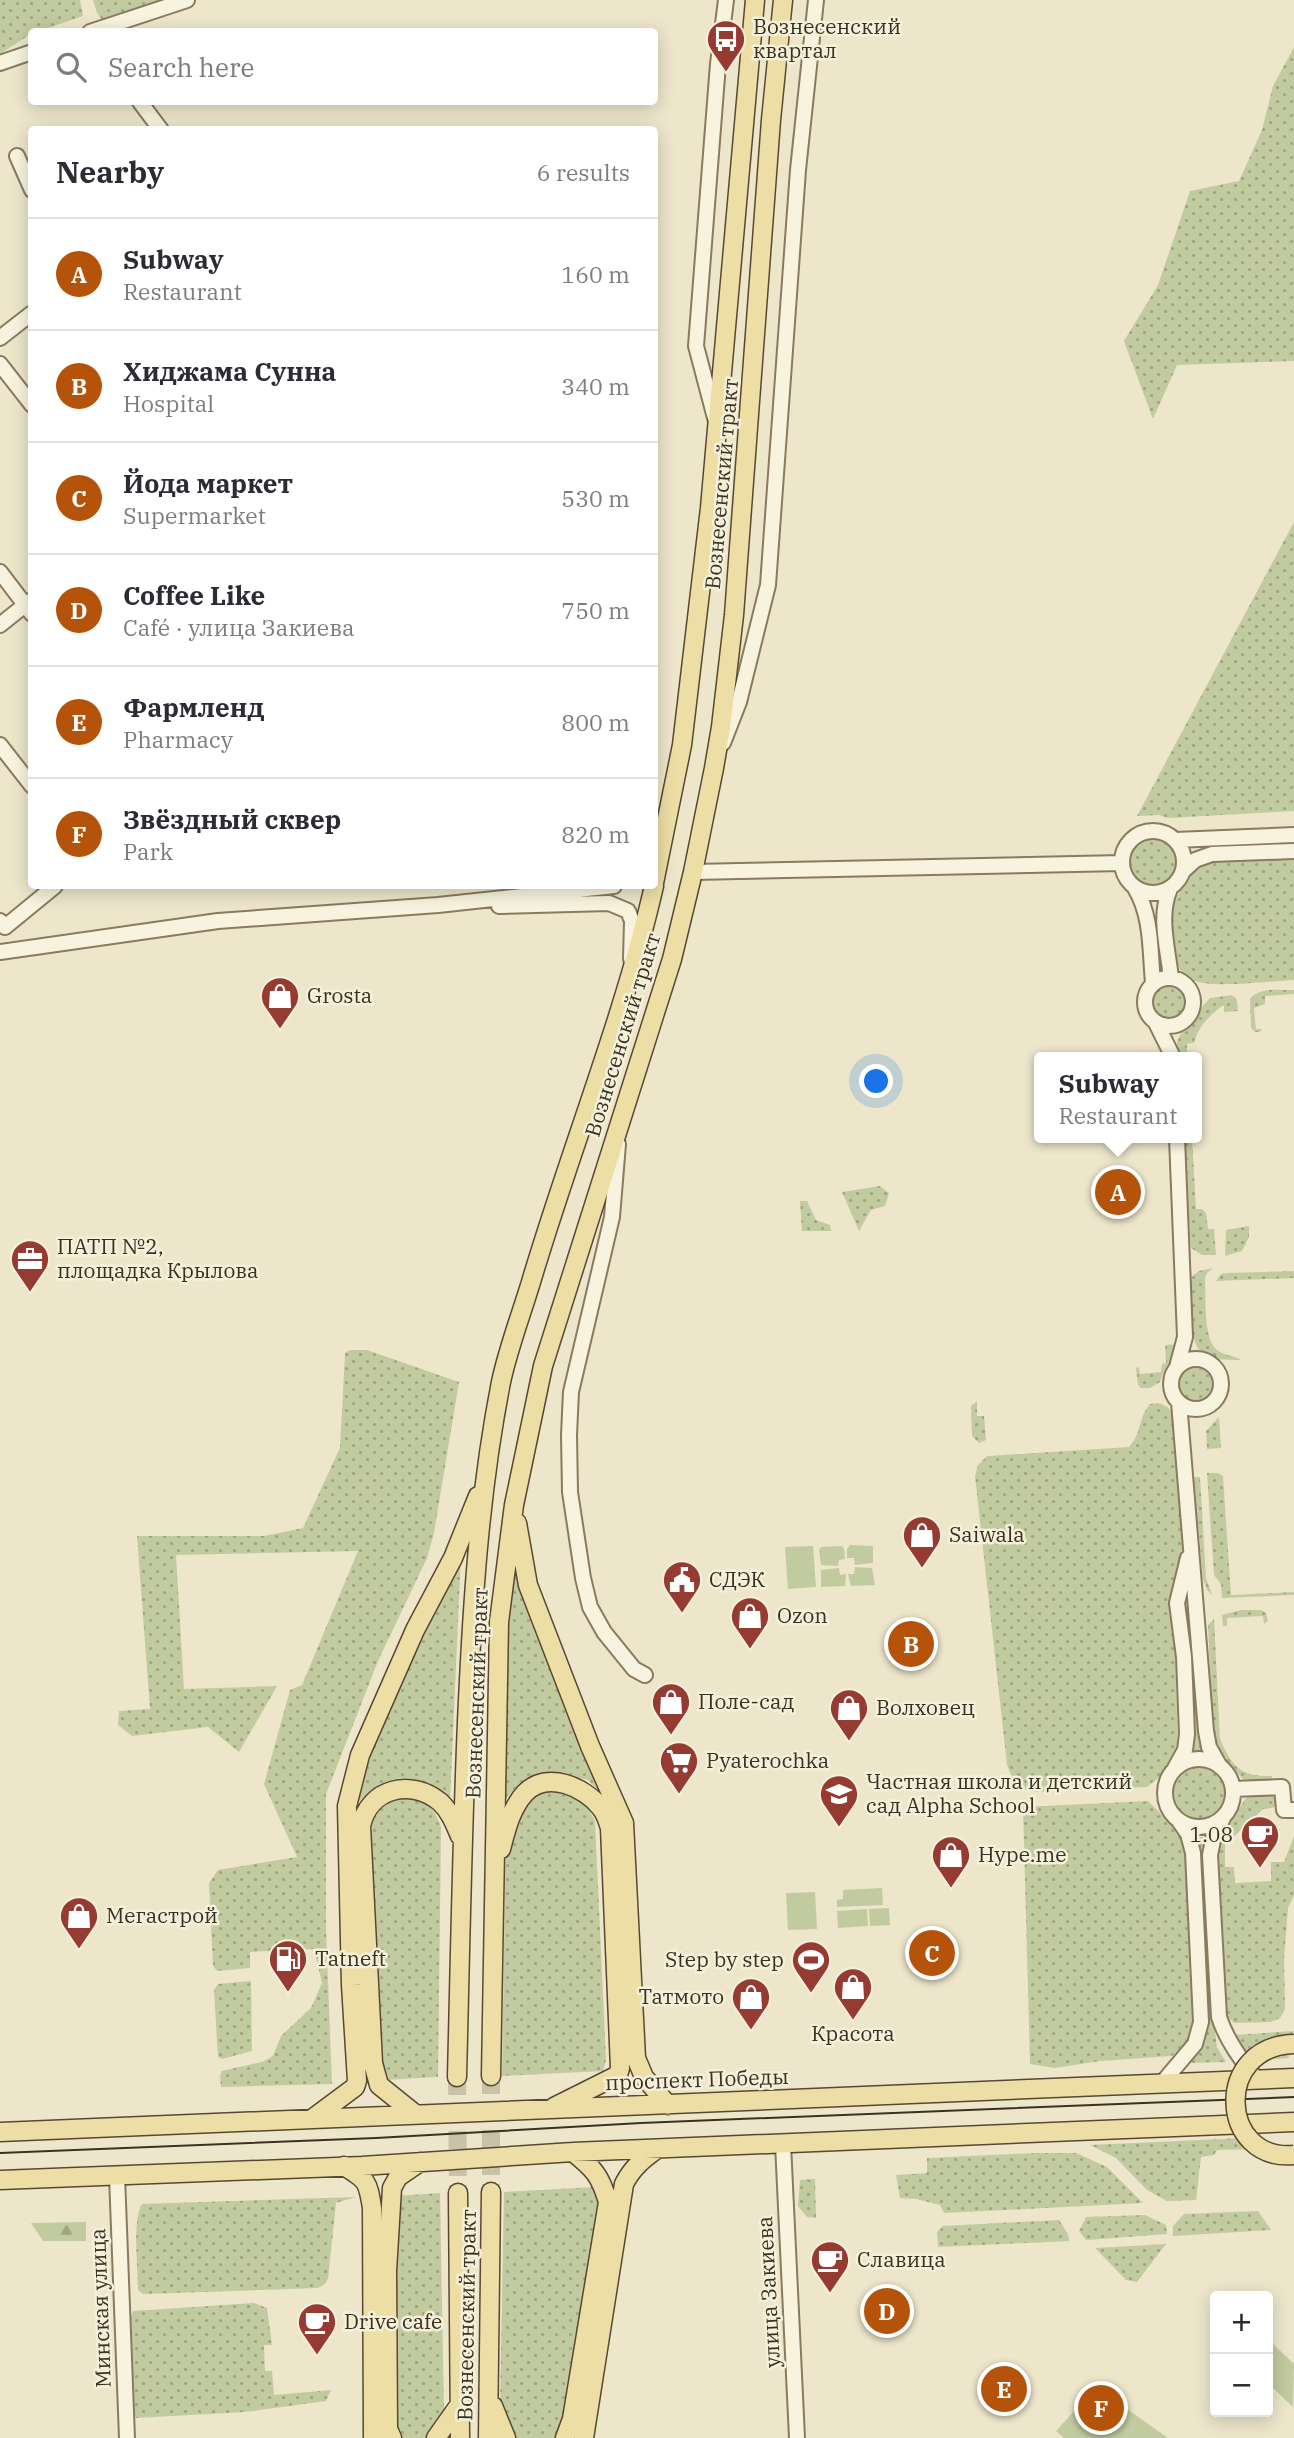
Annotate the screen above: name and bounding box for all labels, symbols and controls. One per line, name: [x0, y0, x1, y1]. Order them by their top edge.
place label: Вознесенский квартал: [753, 12, 901, 64]
bus stop icon: Вознесенский квартал: [705, 18, 747, 73]
search box: [28, 28, 658, 105]
icon: search: [52, 48, 90, 86]
text: Search here: [108, 50, 254, 84]
text: Nearby: [56, 152, 164, 191]
text: 6 results: [537, 157, 630, 187]
text: Subway: [123, 242, 224, 276]
text: A: [71, 259, 87, 289]
text: 160 m: [561, 259, 630, 289]
text: Restaurant: [123, 276, 242, 306]
text: Хиджама Сунна: [123, 354, 336, 388]
text: B: [71, 371, 87, 401]
text: 340 m: [561, 371, 630, 401]
street label: Вознесенский тракт: [698, 377, 744, 591]
text: Hospital: [123, 388, 214, 418]
text: Йода маркет: [123, 466, 293, 500]
text: C: [71, 483, 87, 513]
text: 530 m: [561, 483, 630, 513]
text: Supermarket: [123, 500, 266, 530]
text: Coffee Like: [123, 578, 265, 612]
text: D: [70, 595, 88, 625]
text: 750 m: [561, 595, 630, 625]
text: Café · улица Закиева: [123, 612, 355, 642]
text: Фармленд: [123, 690, 264, 724]
text: E: [71, 707, 87, 737]
text: 800 m: [561, 707, 630, 737]
text: Pharmacy: [123, 724, 233, 754]
text: Звёздный сквер: [123, 802, 341, 836]
text: F: [72, 819, 86, 849]
text: 820 m: [561, 819, 630, 849]
text: Park: [123, 836, 173, 866]
street label: Вознесенский тракт: [578, 929, 666, 1140]
shop icon: Grosta: [259, 975, 301, 1030]
place label: Grosta: [307, 981, 372, 1009]
popup: [1034, 1052, 1202, 1143]
your location: [859, 1064, 893, 1098]
text: Subway: [1059, 1066, 1159, 1100]
text: Restaurant: [1059, 1100, 1177, 1130]
pin: A: [1095, 1166, 1141, 1218]
place label: ПАТП №2, площадка Крылова: [57, 1232, 259, 1284]
office icon: ПАТП №2, площадка Крылова: [9, 1238, 51, 1293]
shop icon: Saiwala: [901, 1514, 943, 1569]
place label: Saiwala: [949, 1520, 1025, 1548]
public building icon: СДЭК: [661, 1559, 703, 1614]
place label: СДЭК: [709, 1565, 766, 1593]
street label: Вознесенский тракт: [458, 1587, 494, 1799]
shop icon: Ozon: [729, 1595, 771, 1650]
place label: Ozon: [777, 1601, 828, 1629]
pin: B: [888, 1618, 934, 1670]
shop icon: Поле-сад: [650, 1681, 692, 1736]
place label: Поле-сад: [698, 1687, 795, 1715]
shop icon: Волховец: [828, 1687, 870, 1742]
place label: Волховец: [876, 1693, 975, 1721]
supermarket icon: Pyaterochka: [658, 1740, 700, 1795]
place label: Pyaterochka: [706, 1746, 829, 1774]
place label: Частная школа и детский сад Alpha School: [866, 1767, 1132, 1819]
school or university icon: Частная школа и детский сад Alpha School: [818, 1773, 860, 1828]
cafe icon: 1.08: [1239, 1814, 1281, 1869]
place label: 1.08: [1190, 1820, 1233, 1848]
shop icon: Hype.me: [930, 1834, 972, 1889]
place label: Hype.me: [978, 1840, 1067, 1868]
shop icon: Мегастрой: [58, 1895, 100, 1950]
place label: Мегастрой: [106, 1901, 218, 1929]
pin: C: [909, 1927, 955, 1979]
fuel station icon: Tatneft: [267, 1938, 309, 1993]
sports icon: Step by step: [790, 1939, 832, 1994]
place label: Tatneft: [315, 1944, 386, 1972]
place label: Step by step: [665, 1945, 784, 1973]
shop icon: Красота: [832, 1966, 874, 2021]
shop icon: Татмото: [730, 1976, 772, 2031]
place label: Татмото: [639, 1982, 724, 2010]
place label: Красота: [811, 2019, 895, 2047]
street label: проспект Победы: [605, 2062, 789, 2096]
street label: Вознесенский тракт: [450, 2209, 482, 2421]
street label: улица Закиева: [750, 2215, 786, 2369]
street label: Минская улица: [83, 2228, 117, 2388]
cafe icon: Славица: [809, 2239, 851, 2294]
place label: Славица: [857, 2245, 946, 2273]
pin: D: [864, 2285, 910, 2337]
map controls: [1210, 2291, 1273, 2417]
button: +: [1210, 2291, 1273, 2354]
cafe icon: Drive cafe: [296, 2301, 338, 2356]
place label: Drive cafe: [344, 2307, 442, 2335]
button: −: [1210, 2354, 1273, 2417]
pin: E: [981, 2363, 1027, 2415]
pin: F: [1078, 2382, 1124, 2434]

